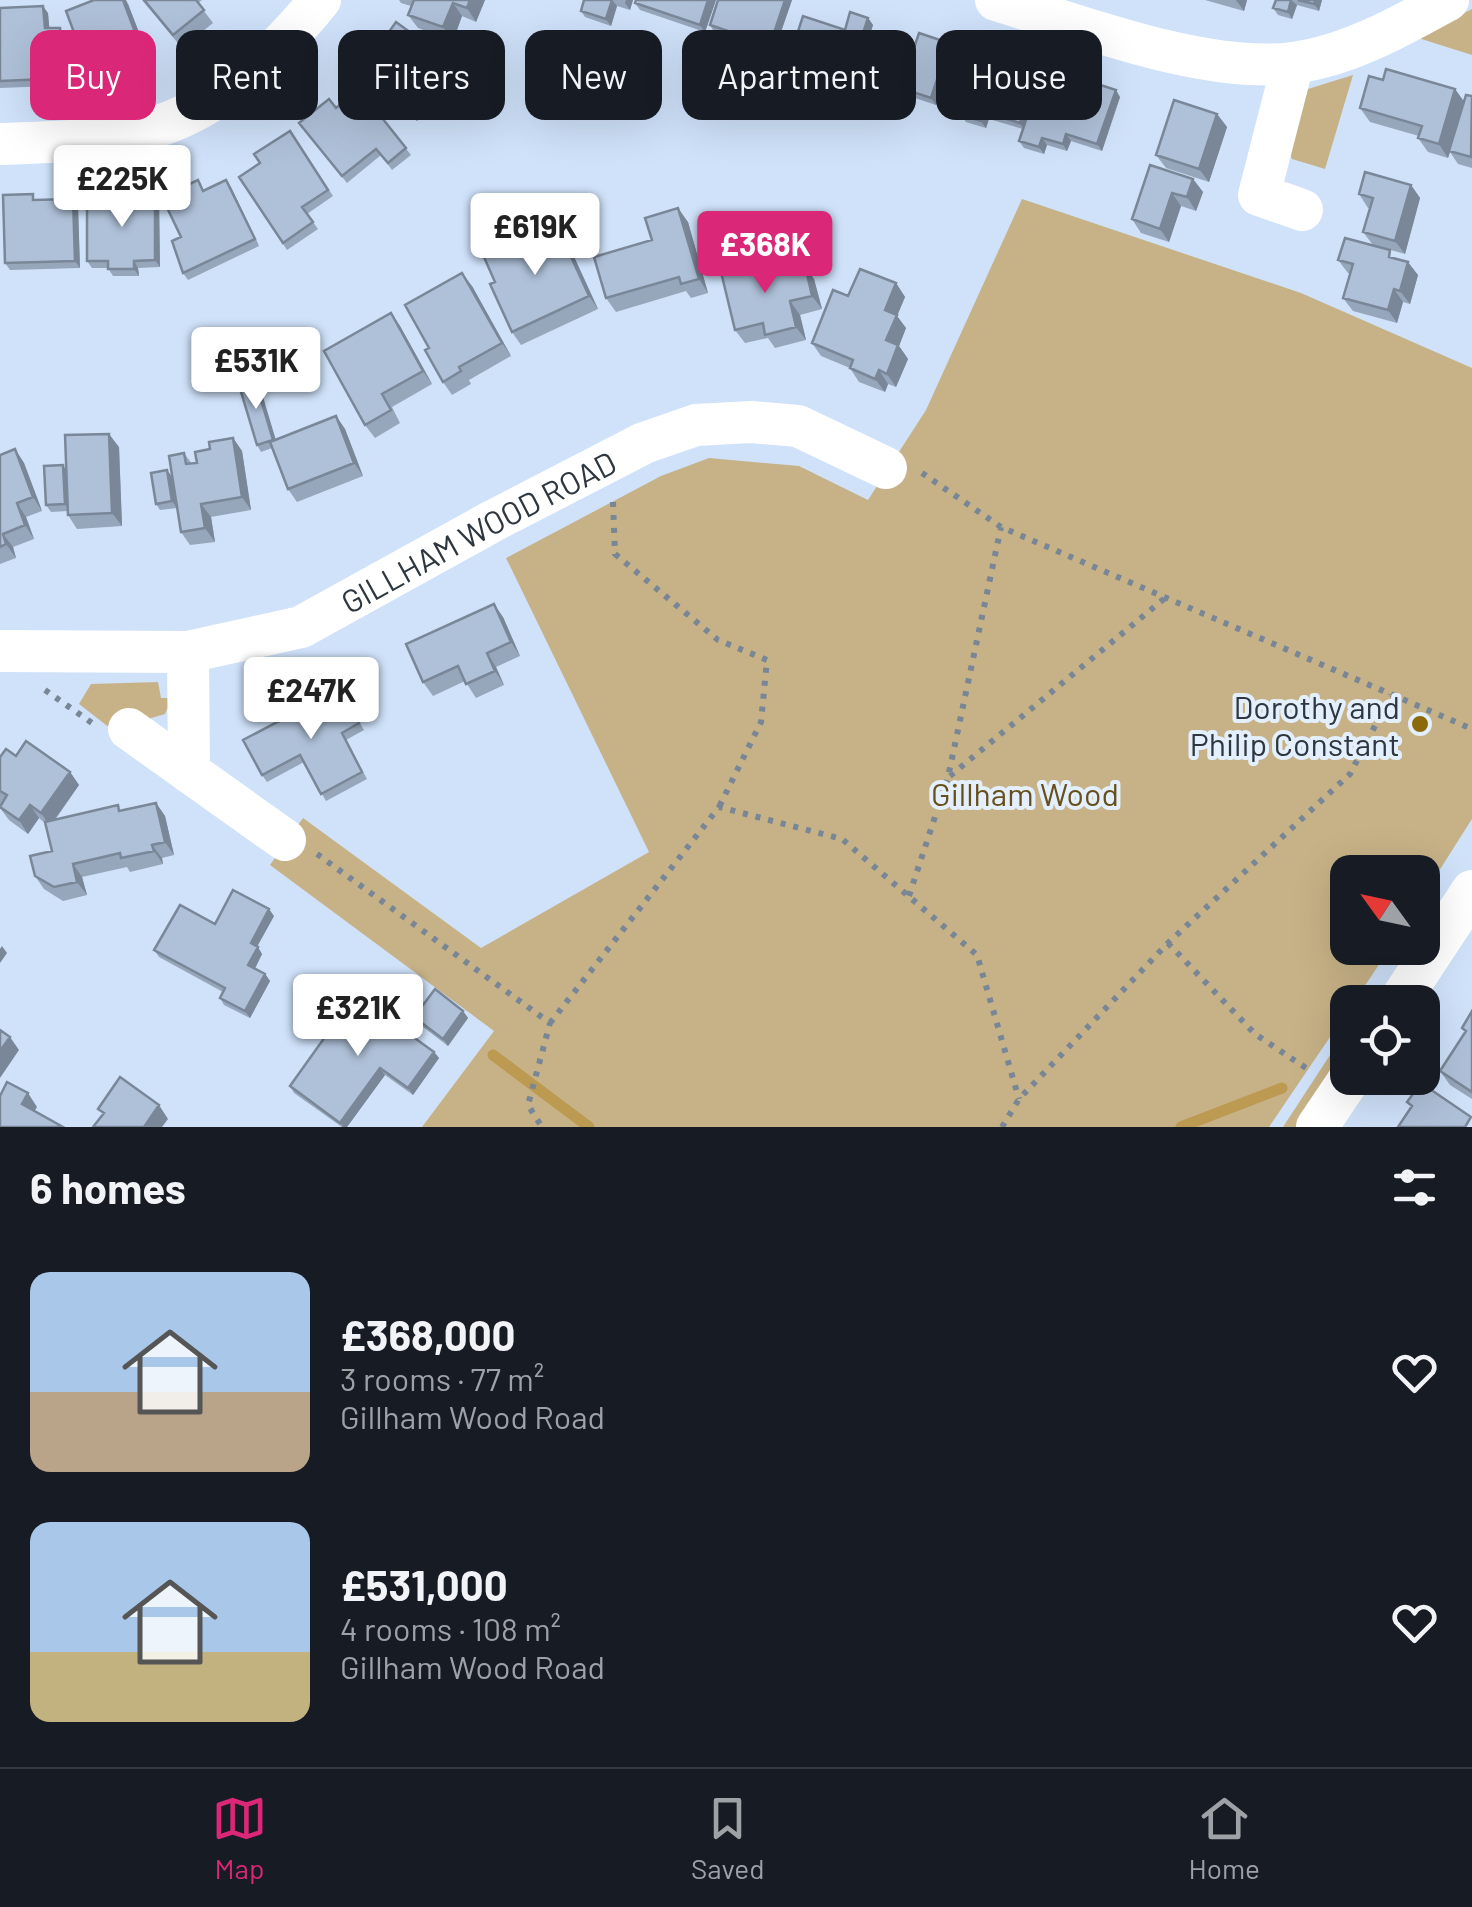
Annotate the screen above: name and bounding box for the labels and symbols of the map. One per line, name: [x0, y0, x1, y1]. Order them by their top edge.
pin: £225K: [52, 145, 192, 230]
pin: £619K: [465, 193, 605, 278]
pin: £368K: [695, 211, 835, 296]
pin: £531K: [186, 327, 326, 412]
street label: GILLHAM WOOD ROAD: [334, 442, 622, 620]
pin: £247K: [241, 657, 381, 742]
place label: Dorothy and Philip Constant: [1190, 687, 1400, 762]
marker: Dorothy and Philip Constant: [1409, 713, 1431, 735]
park label: Gillham Wood: [931, 774, 1119, 812]
north arrow: [1330, 855, 1440, 965]
pin: £321K: [288, 974, 428, 1059]

